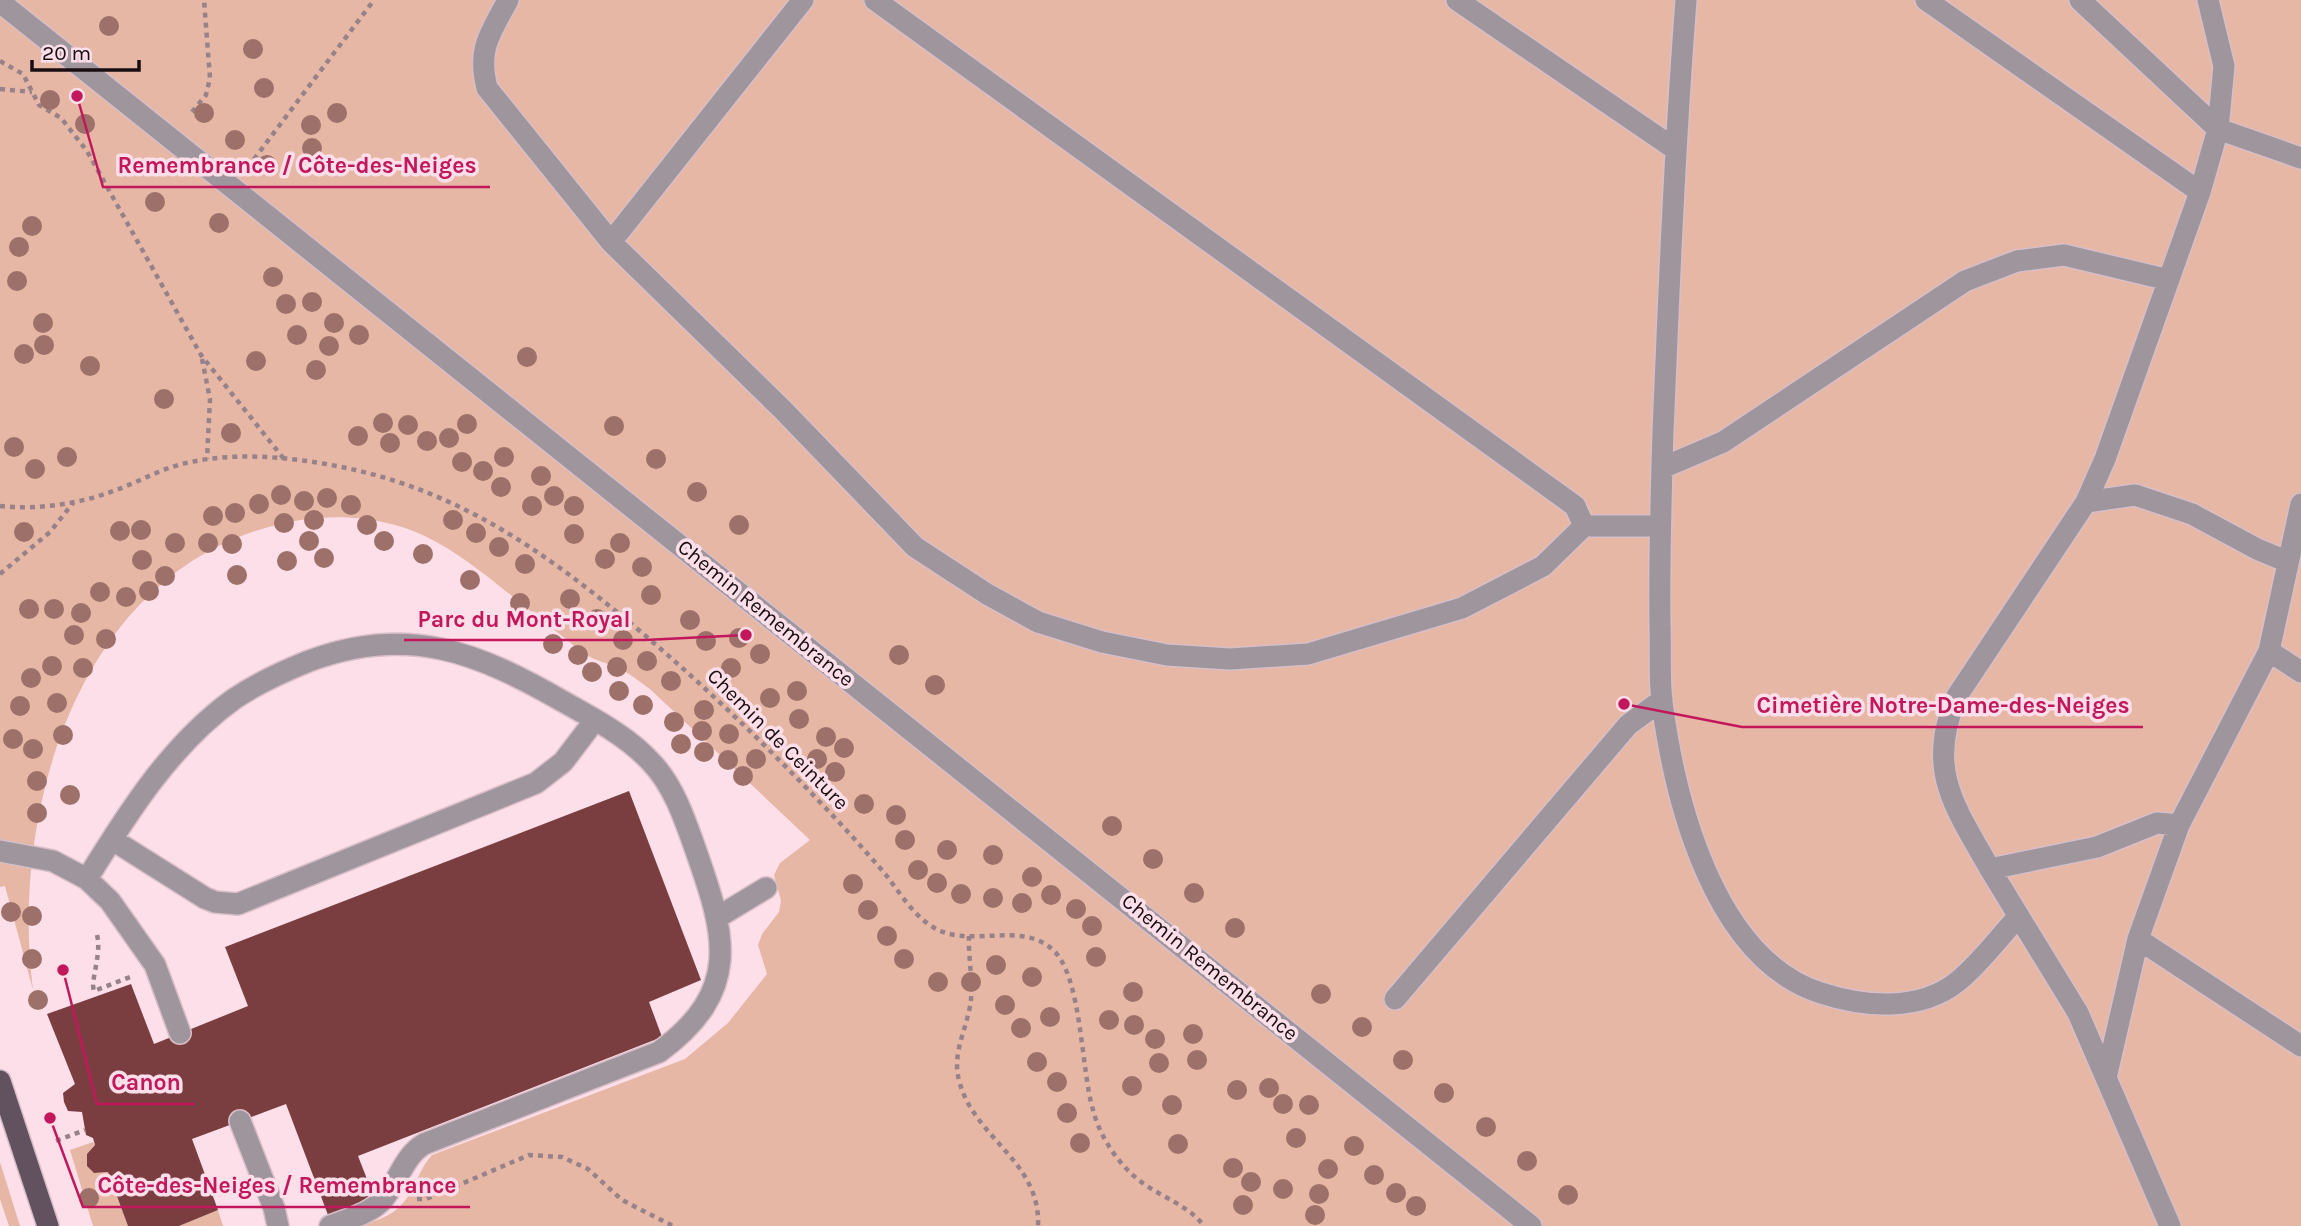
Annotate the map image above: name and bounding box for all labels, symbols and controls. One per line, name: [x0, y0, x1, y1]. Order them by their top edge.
scale bar: [32, 28, 138, 72]
text: 20 m: [42, 41, 91, 65]
callout: Remembrance / Côte-des-Neiges: [103, 143, 490, 187]
text: Remembrance / Côte-des-Neiges: [117, 152, 477, 179]
street label: Chemin Remembrance: [673, 535, 859, 691]
callout: Parc du Mont-Royal: [404, 596, 645, 640]
text: Parc du Mont-Royal: [417, 606, 631, 633]
street label: Chemin de Ceinture: [702, 663, 854, 815]
callout: Cimetière Notre-Dame-des-Neiges: [1742, 683, 2143, 727]
text: Cimetière Notre-Dame-des-Neiges: [1756, 692, 2130, 719]
street label: Chemin Remembrance: [1117, 889, 1303, 1045]
callout: Canon: [97, 1060, 194, 1104]
text: Canon: [111, 1069, 181, 1096]
callout: Côte-des-Neiges / Remembrance: [83, 1163, 470, 1207]
text: Côte-des-Neiges / Remembrance: [97, 1172, 457, 1199]

